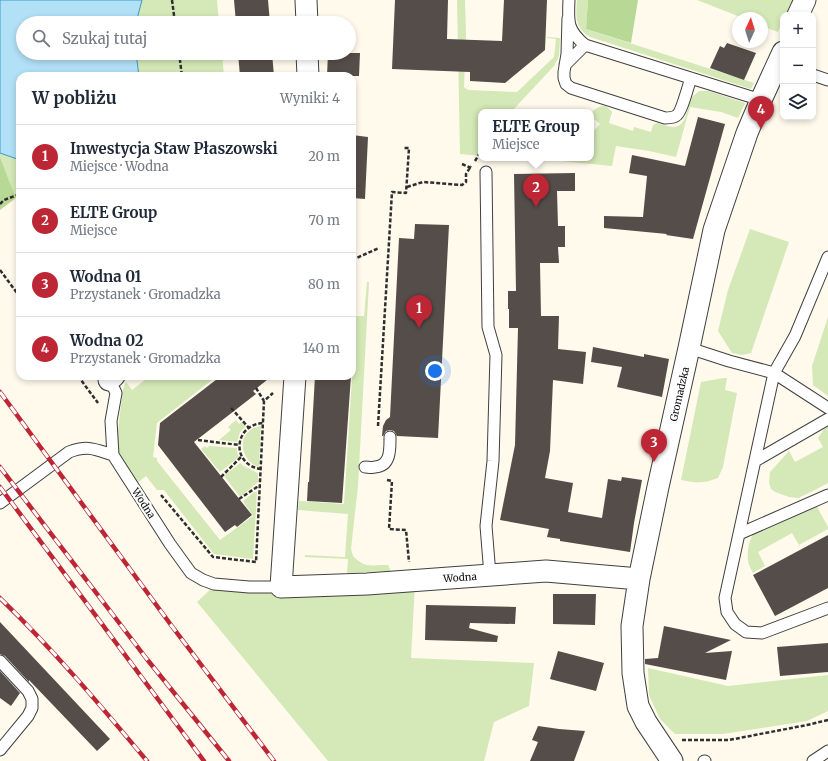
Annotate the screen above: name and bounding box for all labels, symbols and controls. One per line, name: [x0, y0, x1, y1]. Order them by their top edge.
north arrow: [732, 12, 768, 48]
map controls: [780, 12, 816, 120]
button: +: [780, 12, 816, 48]
search box: [16, 16, 356, 60]
icon: search: [30, 27, 52, 49]
text: Szukaj tutaj: [62, 29, 147, 48]
button: −: [780, 48, 816, 84]
button: layers: [780, 84, 816, 120]
text: W pobliżu: [32, 87, 117, 109]
text: Wyniki: 4: [280, 90, 340, 107]
pin: 4: [748, 96, 774, 129]
popup: [478, 109, 594, 161]
text: ELTE Group: [492, 117, 580, 136]
text: Miejsce: [492, 136, 540, 153]
text: Inwestycja Staw Płaszowski: [70, 139, 278, 158]
text: 1: [42, 148, 48, 165]
text: 20 m: [308, 148, 340, 165]
text: Miejsce · Wodna: [70, 158, 169, 175]
pin: 2: [523, 174, 549, 207]
text: ELTE Group: [70, 203, 157, 222]
text: 2: [41, 212, 49, 229]
text: 70 m: [309, 212, 340, 229]
text: Miejsce: [70, 222, 117, 239]
text: Wodna 01: [70, 267, 142, 286]
text: 3: [41, 276, 49, 293]
text: 80 m: [308, 276, 340, 293]
text: Przystanek · Gromadzka: [70, 286, 221, 303]
pin: 1: [406, 295, 432, 328]
text: Wodna 02: [70, 331, 144, 350]
text: 4: [41, 340, 49, 357]
text: 140 m: [303, 340, 340, 357]
text: Przystanek · Gromadzka: [70, 350, 221, 367]
your location: [425, 361, 445, 381]
street label: Gromadzka: [667, 365, 692, 423]
pin: 3: [641, 429, 667, 462]
street label: Wodna: [128, 485, 159, 521]
street label: Wodna: [442, 570, 478, 585]

